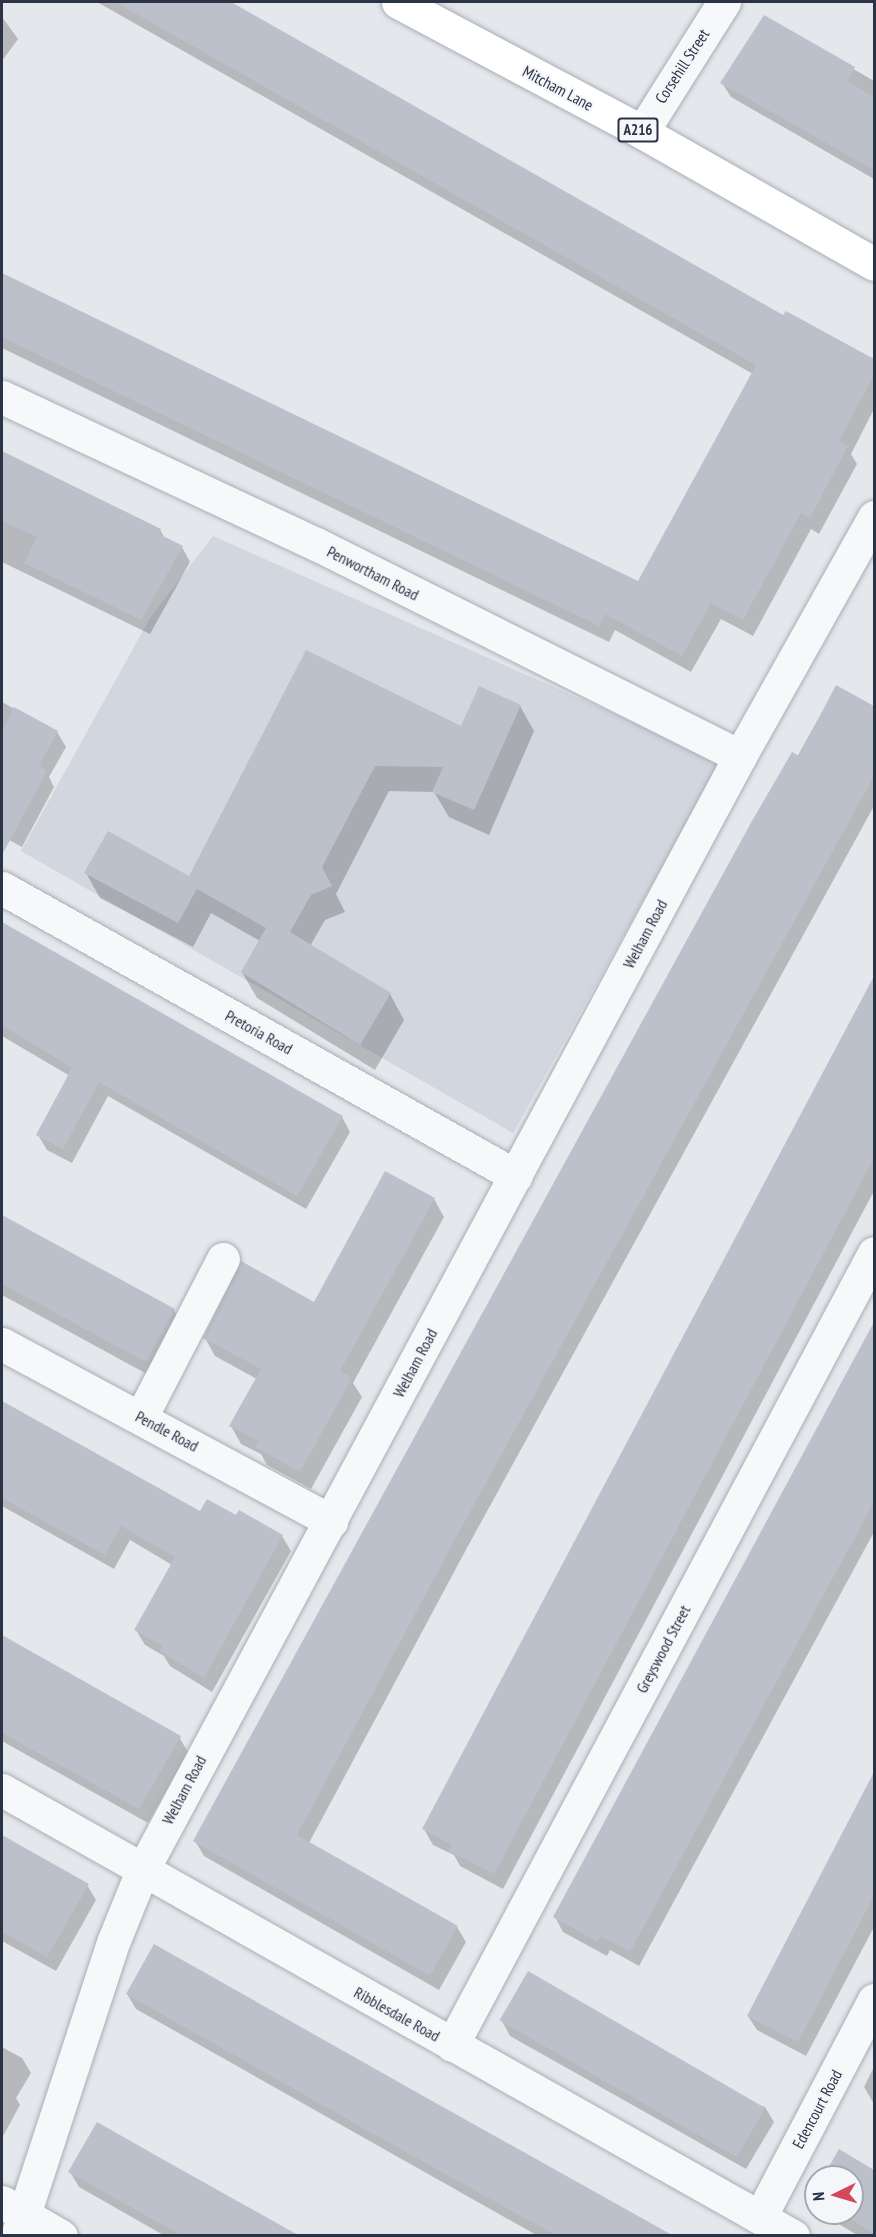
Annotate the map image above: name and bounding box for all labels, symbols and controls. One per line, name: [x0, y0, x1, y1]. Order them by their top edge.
street label: Corsehill Street: [651, 25, 713, 107]
street label: Mitcham Lane: [519, 61, 597, 115]
road number: A216: [617, 118, 659, 142]
street label: Penwortham Road: [324, 542, 422, 604]
street label: Welham Road: [619, 896, 671, 972]
street label: Pretoria Road: [222, 1006, 296, 1058]
street label: Welham Road: [389, 1325, 441, 1401]
street label: Pendle Road: [132, 1406, 202, 1456]
street label: Greyswood Street: [632, 1602, 694, 1696]
street label: Welham Road: [158, 1752, 210, 1828]
street label: Ribblesdale Road: [351, 1983, 443, 2045]
street label: Edencourt Road: [788, 2066, 846, 2152]
north arrow: [804, 2165, 864, 2225]
text: N: [808, 2191, 828, 2202]

